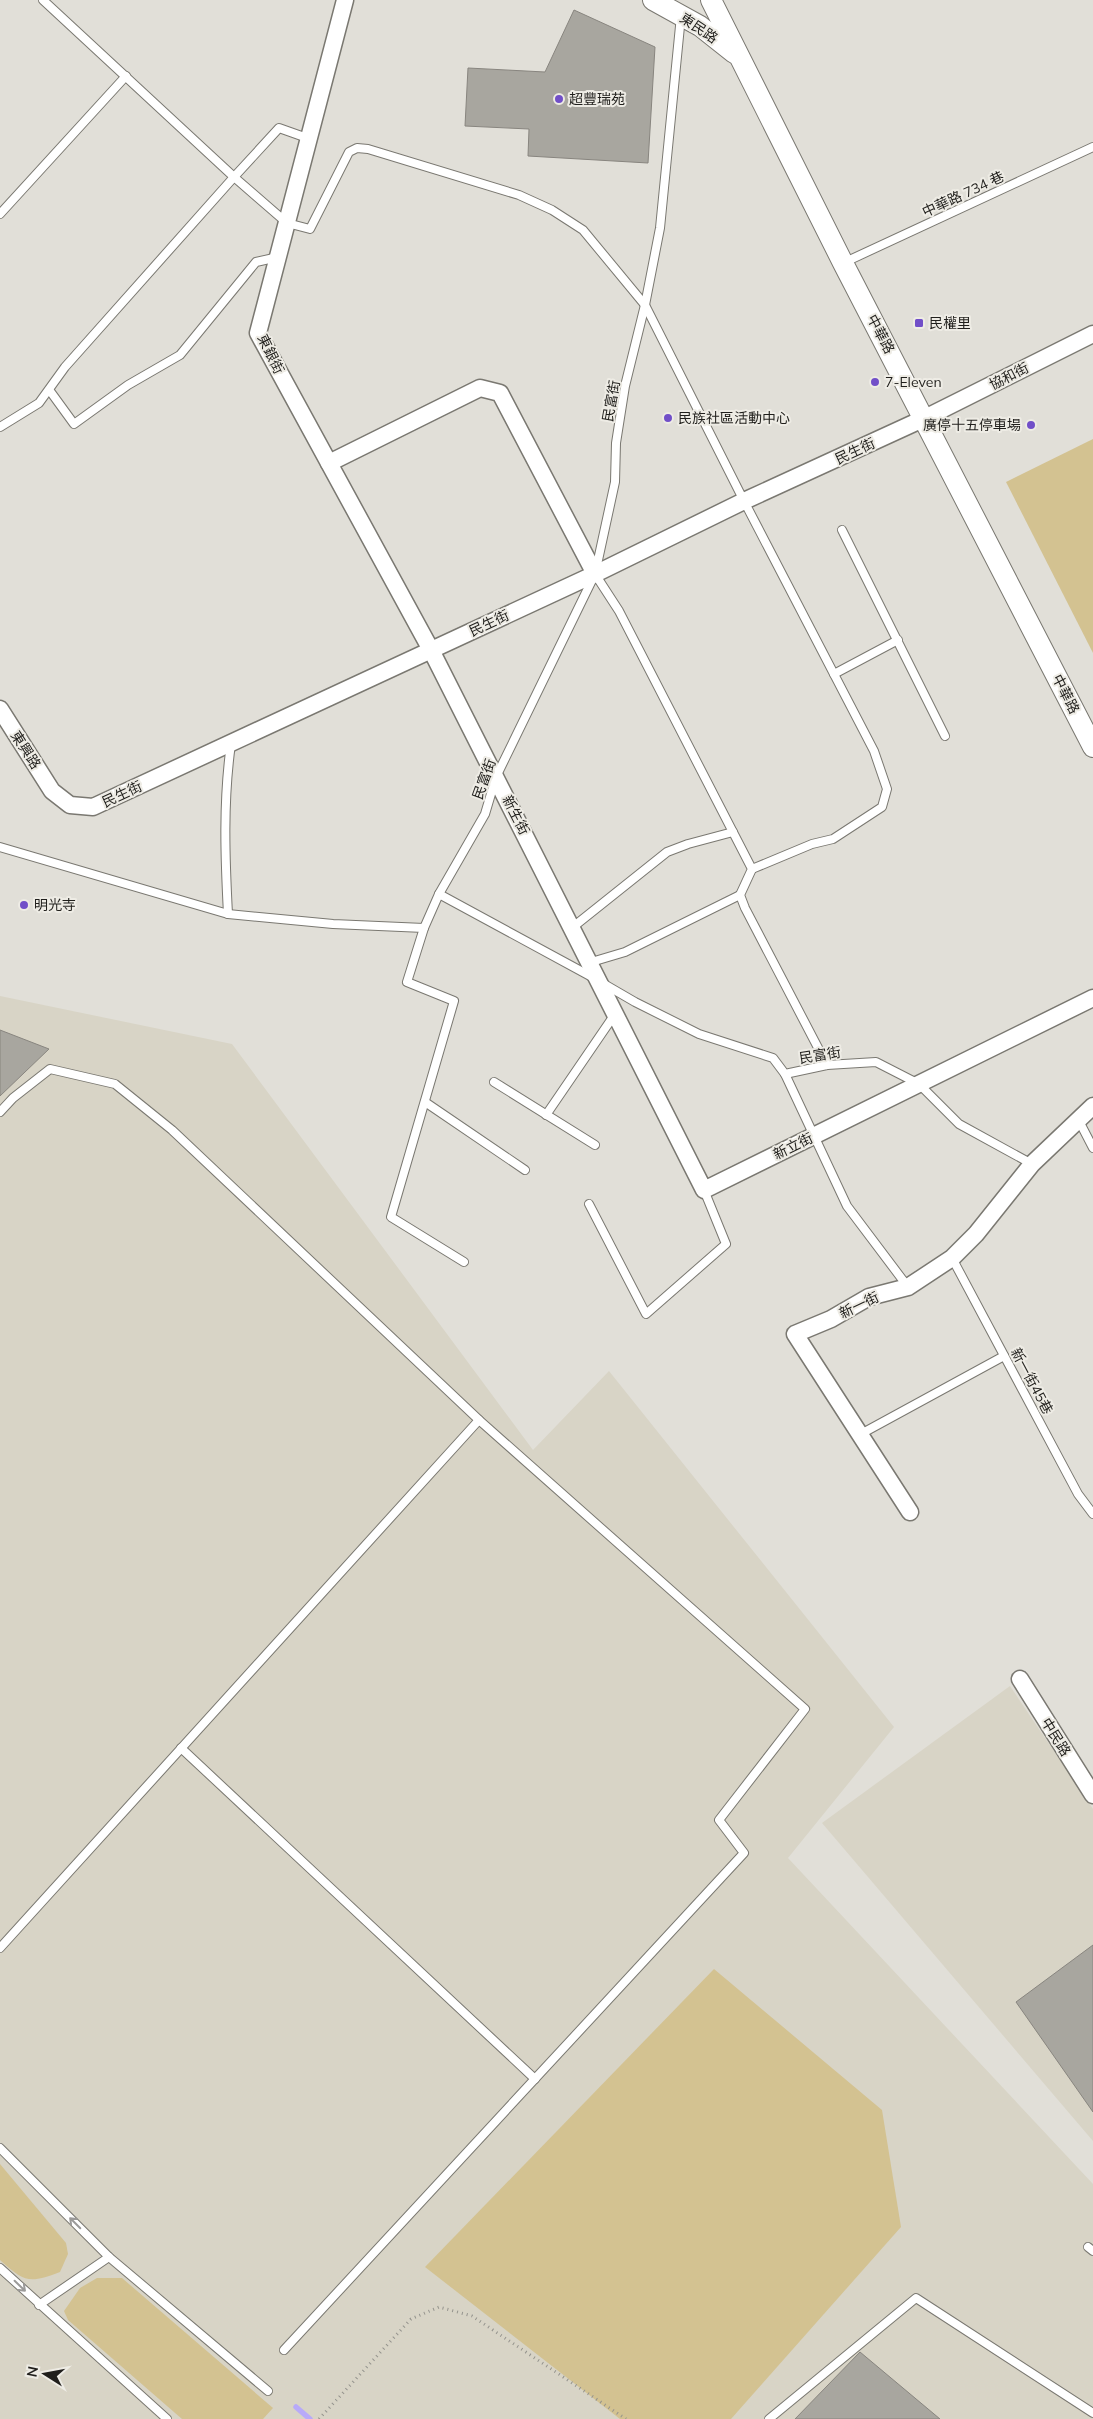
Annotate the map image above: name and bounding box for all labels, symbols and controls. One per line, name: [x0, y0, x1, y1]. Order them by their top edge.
street label: 東民路: [677, 9, 721, 47]
place label: 超豐瑞苑: [569, 90, 625, 108]
marker: 超豐瑞苑: [553, 93, 565, 105]
street label: 中華路 734 巷: [919, 167, 1007, 221]
street label: 中華路: [863, 311, 899, 357]
place label: 民權里: [929, 314, 971, 332]
marker: 民權里: [913, 317, 925, 329]
street label: 東銀街: [254, 331, 288, 377]
street label: 協和街: [986, 358, 1032, 394]
place label: 7-Eleven: [885, 373, 942, 391]
marker: 7-Eleven: [869, 376, 881, 388]
street label: 民富街: [598, 379, 624, 423]
place label: 民族社區活動中心: [678, 409, 790, 427]
marker: 民族社區活動中心: [662, 412, 674, 424]
place label: 廣停十五停車場: [923, 416, 1021, 434]
marker: 廣停十五停車場: [1025, 419, 1037, 431]
street label: 民生街: [832, 434, 878, 468]
street label: 民生街: [466, 606, 512, 640]
street label: 中華路: [1048, 671, 1084, 717]
street label: 東興路: [7, 727, 45, 773]
street label: 民富街: [468, 756, 500, 802]
street label: 民生街: [99, 777, 145, 811]
street label: 新生街: [498, 792, 534, 838]
place label: 明光寺: [34, 896, 76, 914]
marker: 明光寺: [18, 899, 30, 911]
street label: 民富街: [798, 1043, 842, 1067]
street label: 新立街: [770, 1129, 816, 1163]
street label: 新一街: [836, 1288, 882, 1322]
street label: 新一街45巷: [1007, 1345, 1057, 1417]
street label: 中民路: [1037, 1714, 1075, 1760]
one-way arrow: [69, 2216, 81, 2229]
one-way arrow: [13, 2280, 26, 2292]
north arrow: [20, 2349, 70, 2399]
text: N: [22, 2365, 42, 2378]

